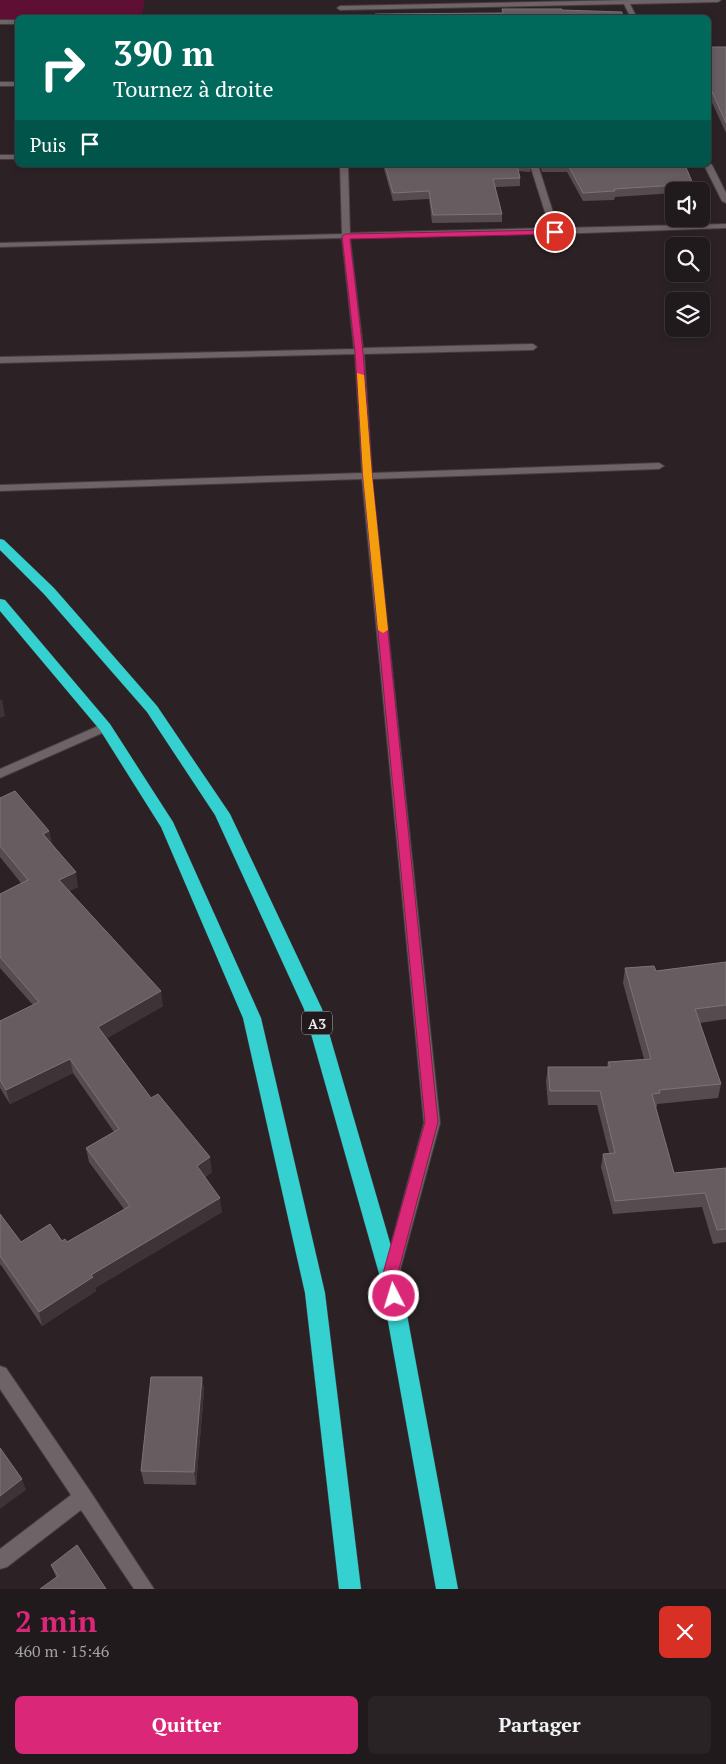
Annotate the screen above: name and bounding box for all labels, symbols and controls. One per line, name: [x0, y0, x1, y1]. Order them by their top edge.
text: 390 m: [113, 30, 214, 76]
icon: right: [30, 35, 95, 100]
text: Tournez à droite: [113, 74, 274, 103]
icon: arrive: [76, 130, 104, 158]
text: Puis: [30, 132, 66, 157]
map controls: [665, 182, 710, 337]
button: sound: [665, 182, 710, 227]
pin: [534, 211, 576, 253]
icon: arrive: [541, 218, 569, 246]
button: search: [665, 237, 710, 282]
button: layers: [665, 292, 710, 337]
road number: A3: [302, 1011, 332, 1034]
position arrow: [367, 1269, 419, 1321]
text: 2 min: [15, 1601, 97, 1641]
button: close: [659, 1606, 711, 1658]
text: 460 m · 15:46: [15, 1640, 109, 1662]
button: Quitter: [15, 1696, 358, 1754]
button: Partager: [368, 1696, 711, 1754]

